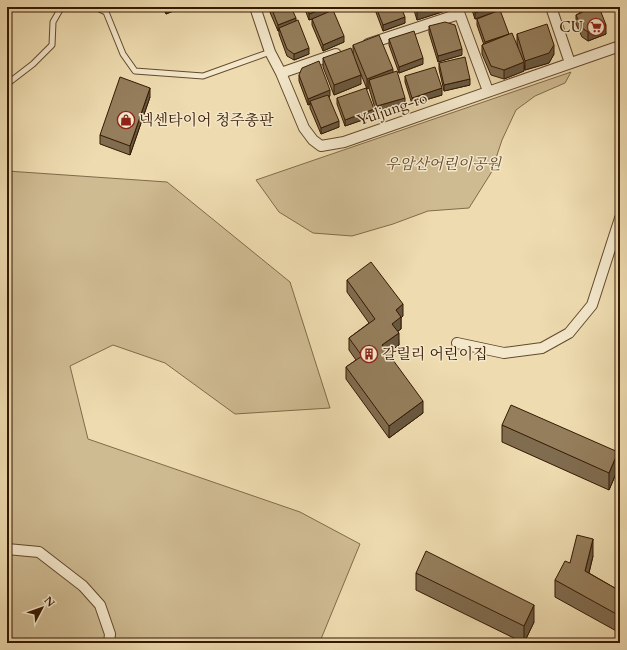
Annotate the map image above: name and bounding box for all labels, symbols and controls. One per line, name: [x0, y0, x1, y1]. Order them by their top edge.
place label: CU: [559, 17, 584, 37]
supermarket icon: CU: [586, 17, 606, 37]
street label: Yuljung-ro: [354, 88, 430, 130]
shop icon: 넥센타이어 청주총판: [116, 110, 136, 130]
place label: 넥센타이어 청주총판: [139, 110, 274, 130]
park label: 우암산어린이공원: [385, 154, 502, 174]
building icon: 갈릴리 어린이집: [359, 344, 379, 364]
place label: 갈릴리 어린이집: [382, 344, 487, 364]
north arrow: [22, 588, 62, 628]
text: N: [40, 593, 58, 611]

